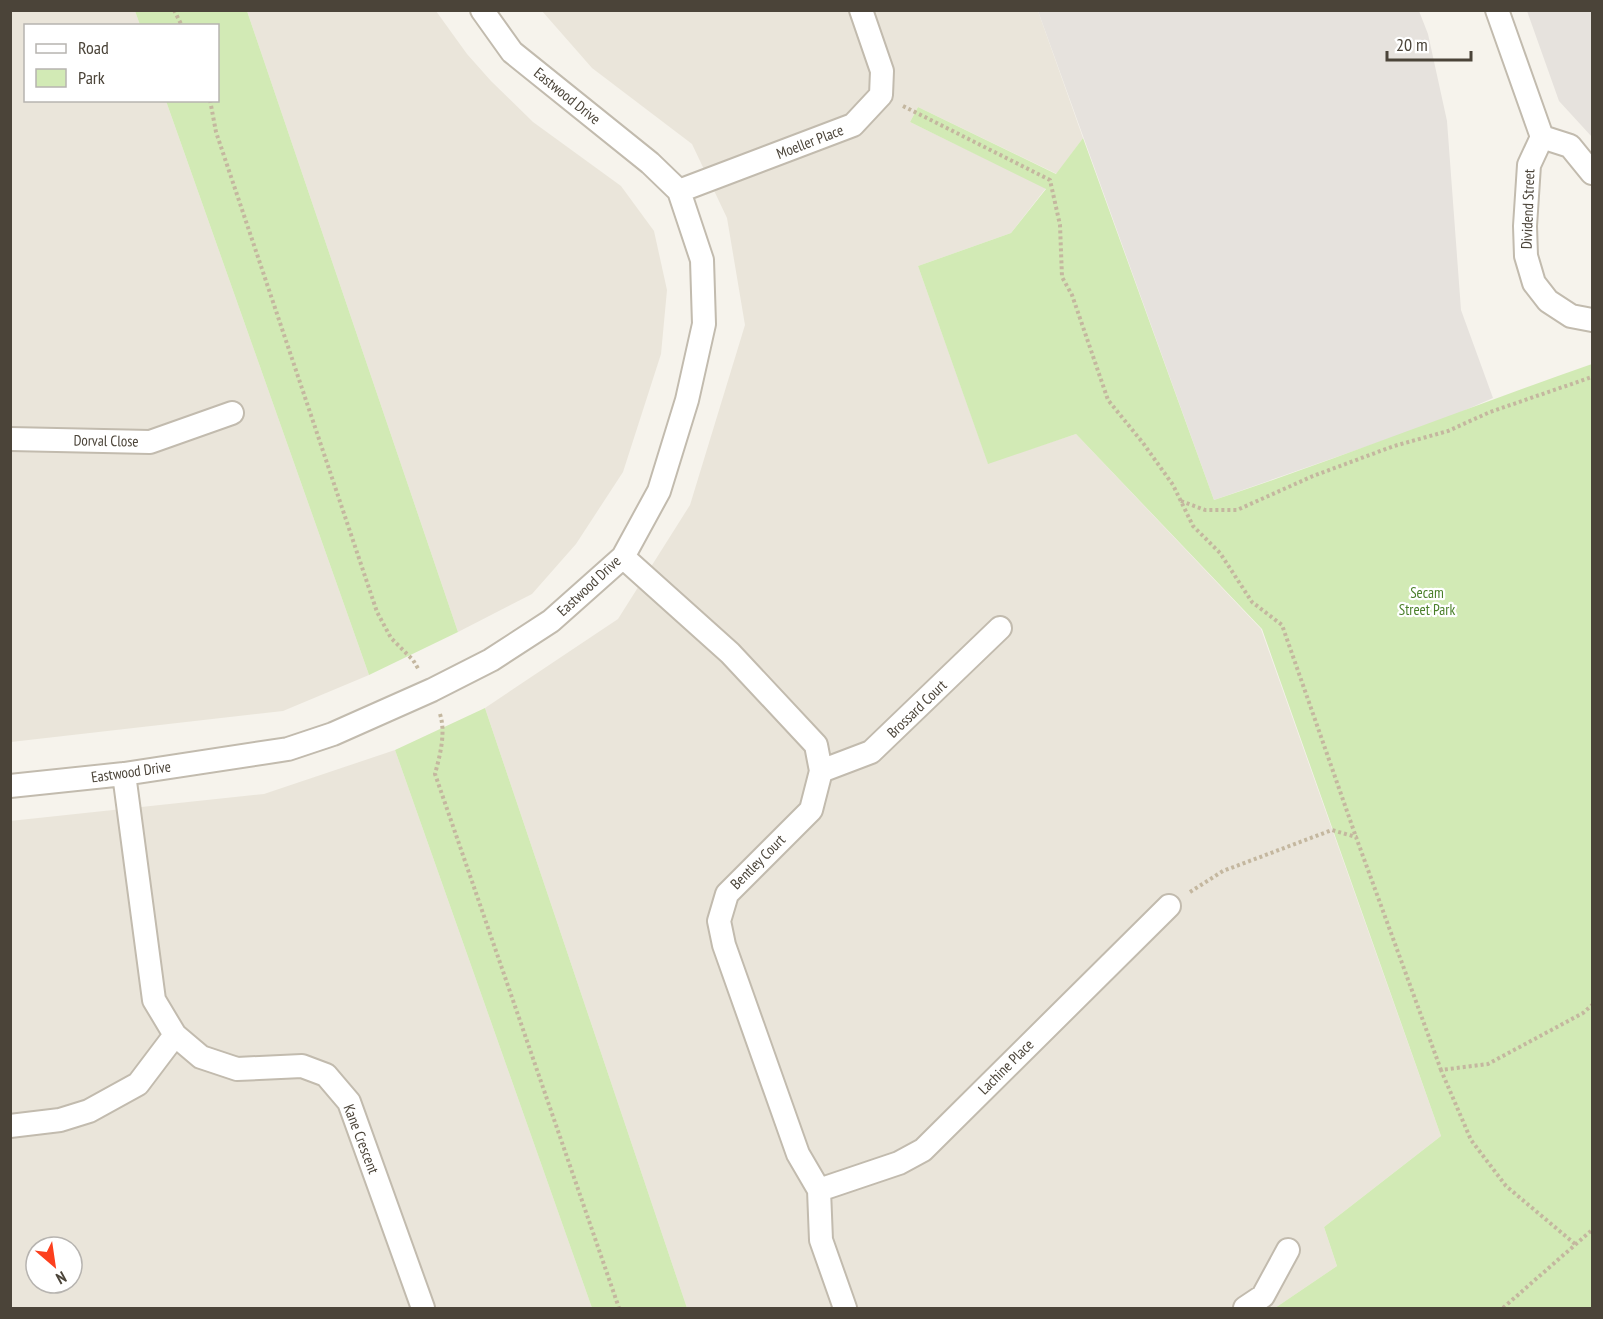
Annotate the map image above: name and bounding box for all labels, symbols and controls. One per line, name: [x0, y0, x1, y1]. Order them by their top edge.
legend: [24, 24, 219, 102]
scale bar: [1387, 24, 1471, 62]
text: 20 m: [1396, 33, 1428, 56]
text: Road: [78, 36, 109, 59]
street label: Eastwood Drive: [530, 63, 604, 128]
text: Park: [78, 66, 105, 89]
street label: Moeller Place: [774, 120, 846, 163]
street label: Dividend Street: [1517, 169, 1538, 249]
street label: Dorval Close: [73, 430, 139, 451]
street label: Eastwood Drive: [553, 551, 624, 620]
park label: Secam Street Park: [1399, 583, 1455, 619]
street label: Brossard Court: [883, 676, 950, 742]
street label: Eastwood Drive: [90, 757, 172, 786]
street label: Bentley Court: [726, 830, 789, 893]
street label: Lachine Place: [974, 1035, 1037, 1098]
street label: Kane Crescent: [340, 1101, 383, 1176]
north arrow: [24, 1235, 84, 1295]
text: N: [53, 1267, 70, 1289]

